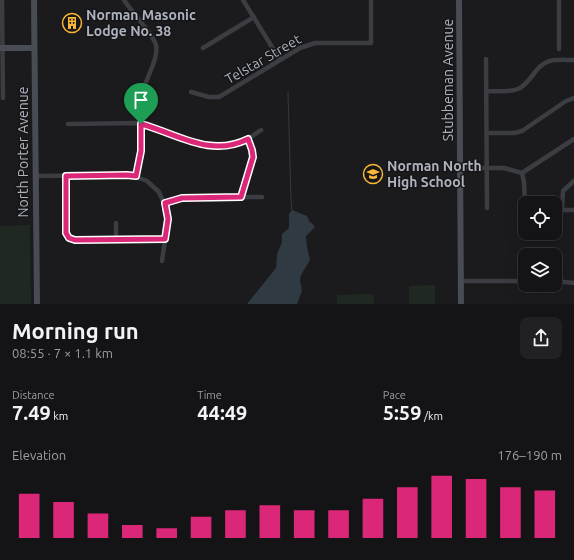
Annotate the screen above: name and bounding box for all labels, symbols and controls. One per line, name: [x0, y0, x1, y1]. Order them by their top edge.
place label: Norman Masonic Lodge No. 38: [86, 7, 196, 39]
building icon: Norman Masonic Lodge No. 38: [61, 12, 83, 34]
street label: Stubbeman Avenue: [440, 19, 456, 141]
street label: Telstar Street: [222, 31, 304, 87]
pin: [124, 83, 158, 124]
street label: North Porter Avenue: [15, 87, 31, 217]
icon: arrive: [130, 89, 152, 111]
place label: Norman North High School: [387, 158, 482, 190]
school or university icon: Norman North High School: [362, 163, 384, 185]
map controls: [518, 196, 562, 292]
button: locate: [518, 196, 562, 240]
button: layers: [518, 248, 562, 292]
button: share: [520, 317, 562, 359]
text: Morning run: [12, 318, 139, 343]
text: 08:55 · 7 × 1.1 km: [12, 346, 113, 360]
text: Distance: [12, 389, 55, 401]
text: Time: [197, 389, 222, 401]
text: Pace: [383, 389, 406, 401]
text: 7.49: [12, 401, 51, 424]
text: 44:49: [197, 401, 247, 424]
text: 5:59: [383, 401, 421, 424]
text: km: [51, 410, 68, 422]
text: /km: [421, 410, 443, 422]
text: Elevation: [12, 448, 66, 462]
text: 176–190 m: [497, 448, 562, 462]

